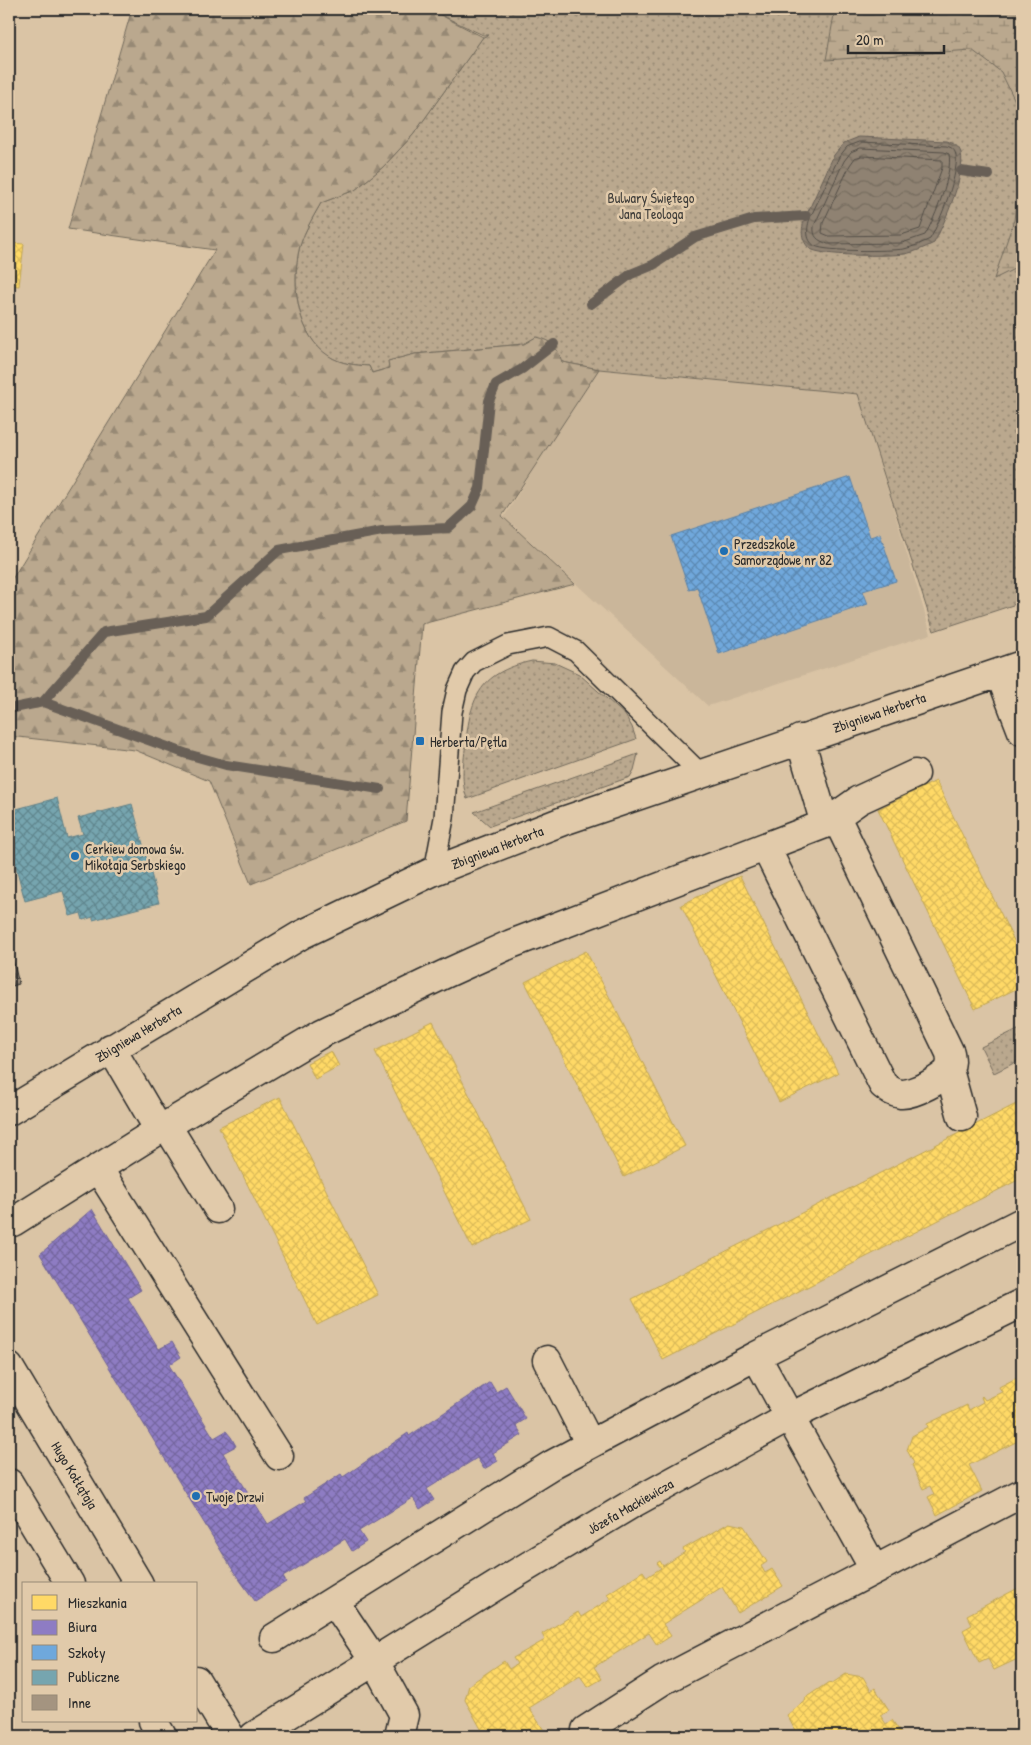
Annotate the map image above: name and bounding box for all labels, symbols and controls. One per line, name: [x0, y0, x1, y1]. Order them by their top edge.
scale bar: [848, 22, 945, 54]
text: 20 m: [856, 29, 883, 50]
park label: Bulwary Świętego Jana Teologa: [608, 188, 695, 224]
place label: Przedszkole Samorządowe nr 82: [734, 534, 832, 569]
marker: Przedszkole Samorządowe nr 82: [718, 545, 730, 557]
street label: Zbigniewa Herberta: [830, 687, 929, 738]
place label: Herberta/Pętla: [430, 732, 507, 751]
marker: Herberta/Pętla: [414, 735, 426, 747]
street label: Zbigniewa Herberta: [448, 821, 547, 874]
place label: Cerkiew domowa św. Mikołaja Serbskiego: [85, 839, 186, 875]
marker: Cerkiew domowa św. Mikołaja Serbskiego: [69, 850, 81, 862]
street label: Zbigniewa Herberta: [92, 1000, 185, 1067]
street label: Hugo Kołłątaja: [47, 1438, 103, 1513]
street label: Józefa Mackiewicza: [583, 1473, 677, 1538]
place label: Twoje Drzwi: [206, 1487, 264, 1507]
marker: Twoje Drzwi: [190, 1490, 202, 1502]
legend: [22, 1582, 198, 1722]
text: Mieszkania: [68, 1592, 127, 1613]
text: Biura: [68, 1616, 97, 1637]
text: Szkoły: [68, 1642, 106, 1663]
text: Publiczne: [68, 1666, 120, 1687]
text: Inne: [68, 1692, 91, 1713]

